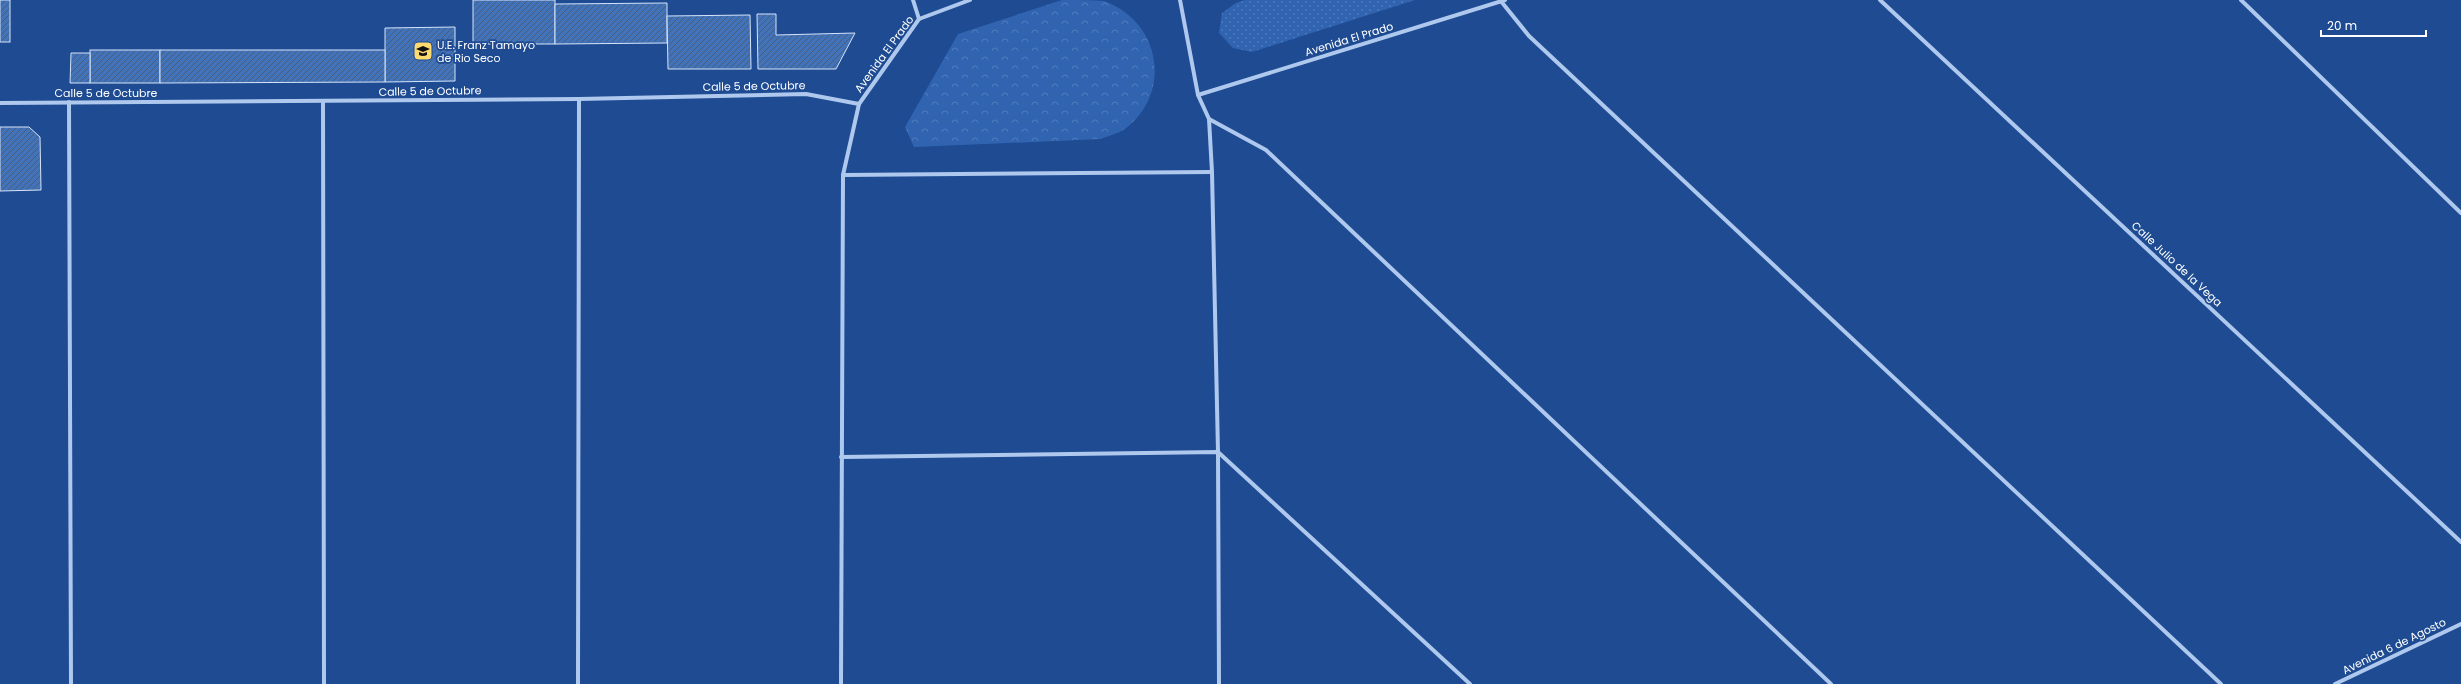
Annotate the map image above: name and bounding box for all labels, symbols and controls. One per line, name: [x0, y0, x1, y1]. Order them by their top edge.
street label: Avenida El Prado: [851, 12, 917, 96]
scale bar: [2321, 12, 2426, 38]
text: 20 m: [2327, 17, 2357, 34]
street label: Avenida El Prado: [1303, 18, 1395, 60]
place label: U.E. Franz Tamayo de Rio Seco: [437, 37, 535, 66]
school or university icon: U.E. Franz Tamayo de Rio Seco: [412, 40, 434, 62]
street label: Calle 5 de Octubre: [702, 77, 806, 95]
street label: Calle 5 de Octubre: [378, 82, 482, 100]
street label: Calle 5 de Octubre: [55, 85, 158, 101]
street label: Calle Julio de la Vega: [2128, 218, 2226, 310]
street label: Avenida 6 de Agosto: [2339, 614, 2449, 678]

